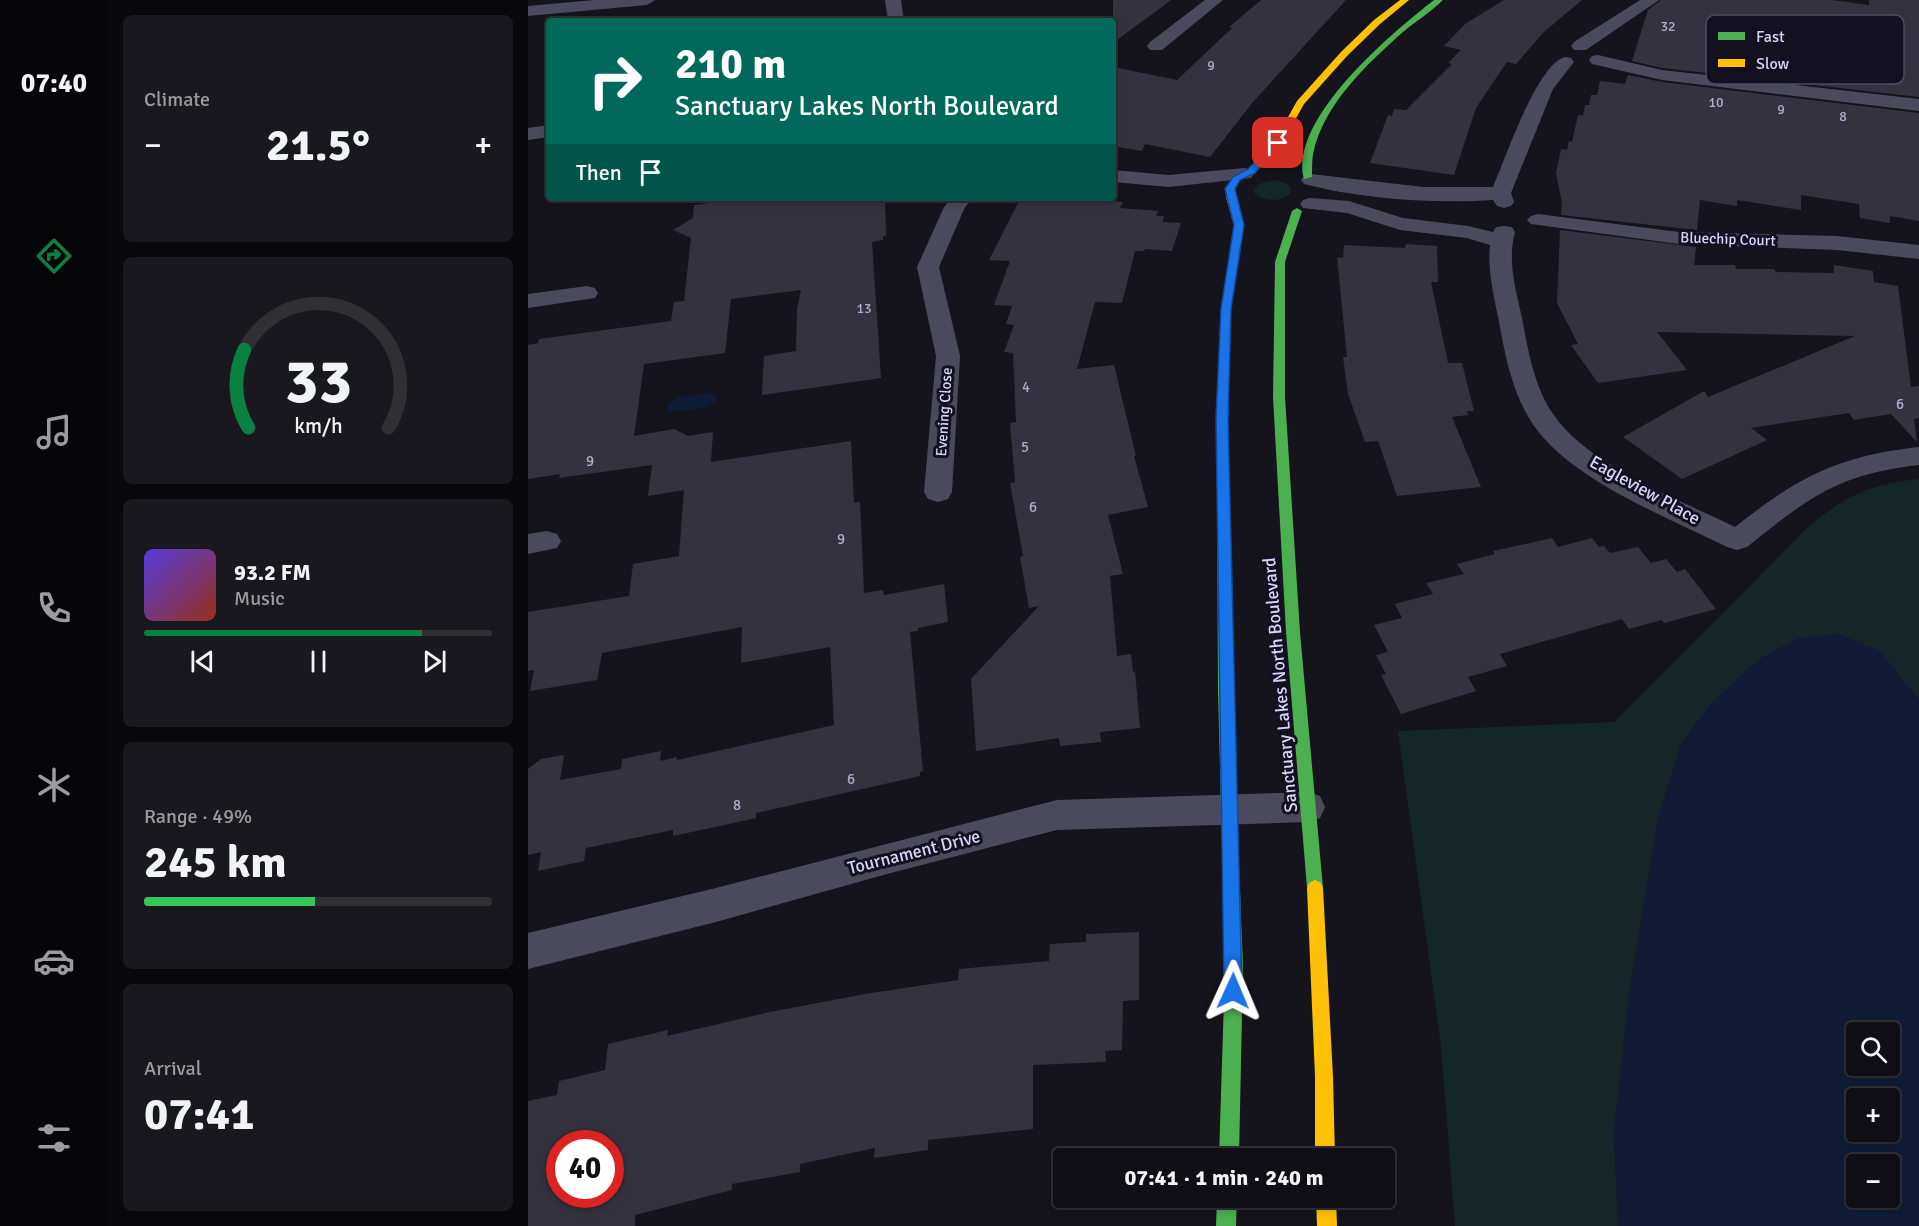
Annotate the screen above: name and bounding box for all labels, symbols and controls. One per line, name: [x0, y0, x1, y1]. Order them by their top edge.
legend: [1706, 15, 1904, 84]
house number: 32: [1660, 18, 1676, 35]
text: Fast: [1756, 27, 1785, 47]
text: 210 m: [675, 39, 786, 90]
icon: right: [576, 42, 654, 120]
text: Slow: [1756, 54, 1790, 74]
house number: 9: [1207, 57, 1215, 74]
text: 07:40: [21, 67, 87, 100]
text: Climate: [144, 87, 210, 112]
text: Sanctuary Lakes North Boulevard: [675, 90, 1059, 123]
house number: 10: [1708, 94, 1724, 111]
house number: 9: [1777, 101, 1785, 118]
house number: 8: [1839, 108, 1847, 125]
pin: [1252, 117, 1303, 168]
text: 21.5°: [266, 118, 370, 173]
text: −: [144, 125, 162, 166]
text: +: [474, 125, 492, 166]
icon: arrive: [1261, 126, 1294, 159]
icon: arrive: [634, 156, 667, 189]
text: Then: [576, 159, 622, 186]
street label: Bluechip Court: [1680, 228, 1776, 250]
icon: directions: [33, 235, 75, 277]
house number: 13: [856, 300, 872, 317]
text: 33: [284, 343, 352, 420]
street label: Evening Close: [932, 367, 956, 457]
house number: 4: [1022, 378, 1030, 396]
house number: 6: [1896, 395, 1904, 413]
icon: music: [33, 411, 75, 453]
text: km/h: [294, 413, 342, 439]
house number: 5: [1021, 438, 1029, 456]
street label: Eagleview Place: [1586, 451, 1704, 529]
house number: 9: [586, 452, 594, 470]
house number: 6: [1029, 498, 1037, 516]
house number: 9: [837, 530, 845, 548]
street label: Sanctuary Lakes North Boulevard: [1258, 557, 1302, 813]
text: 93.2 FM: [234, 559, 311, 586]
text: Music: [234, 586, 285, 611]
icon: phone: [33, 587, 75, 629]
icon: previous: [186, 645, 219, 678]
icon: pause: [302, 645, 335, 678]
icon: next: [418, 645, 451, 678]
icon: climate: [33, 764, 75, 806]
house number: 6: [847, 770, 855, 788]
house number: 8: [733, 796, 741, 814]
text: Range · 49%: [144, 804, 252, 829]
street label: Tournament Drive: [845, 825, 983, 879]
text: 245 km: [144, 835, 287, 890]
icon: car: [33, 940, 75, 982]
position arrow: [1201, 959, 1265, 1023]
map controls: [1846, 1022, 1900, 1208]
button: search: [1846, 1022, 1900, 1076]
text: Arrival: [144, 1056, 202, 1081]
text: 07:41: [144, 1087, 254, 1142]
button: +: [1846, 1088, 1900, 1142]
icon: filters: [33, 1117, 75, 1159]
speed limit sign: 40: [546, 1130, 624, 1208]
button: −: [1846, 1154, 1900, 1208]
text: 07:41 · 1 min · 240 m: [1124, 1164, 1324, 1191]

